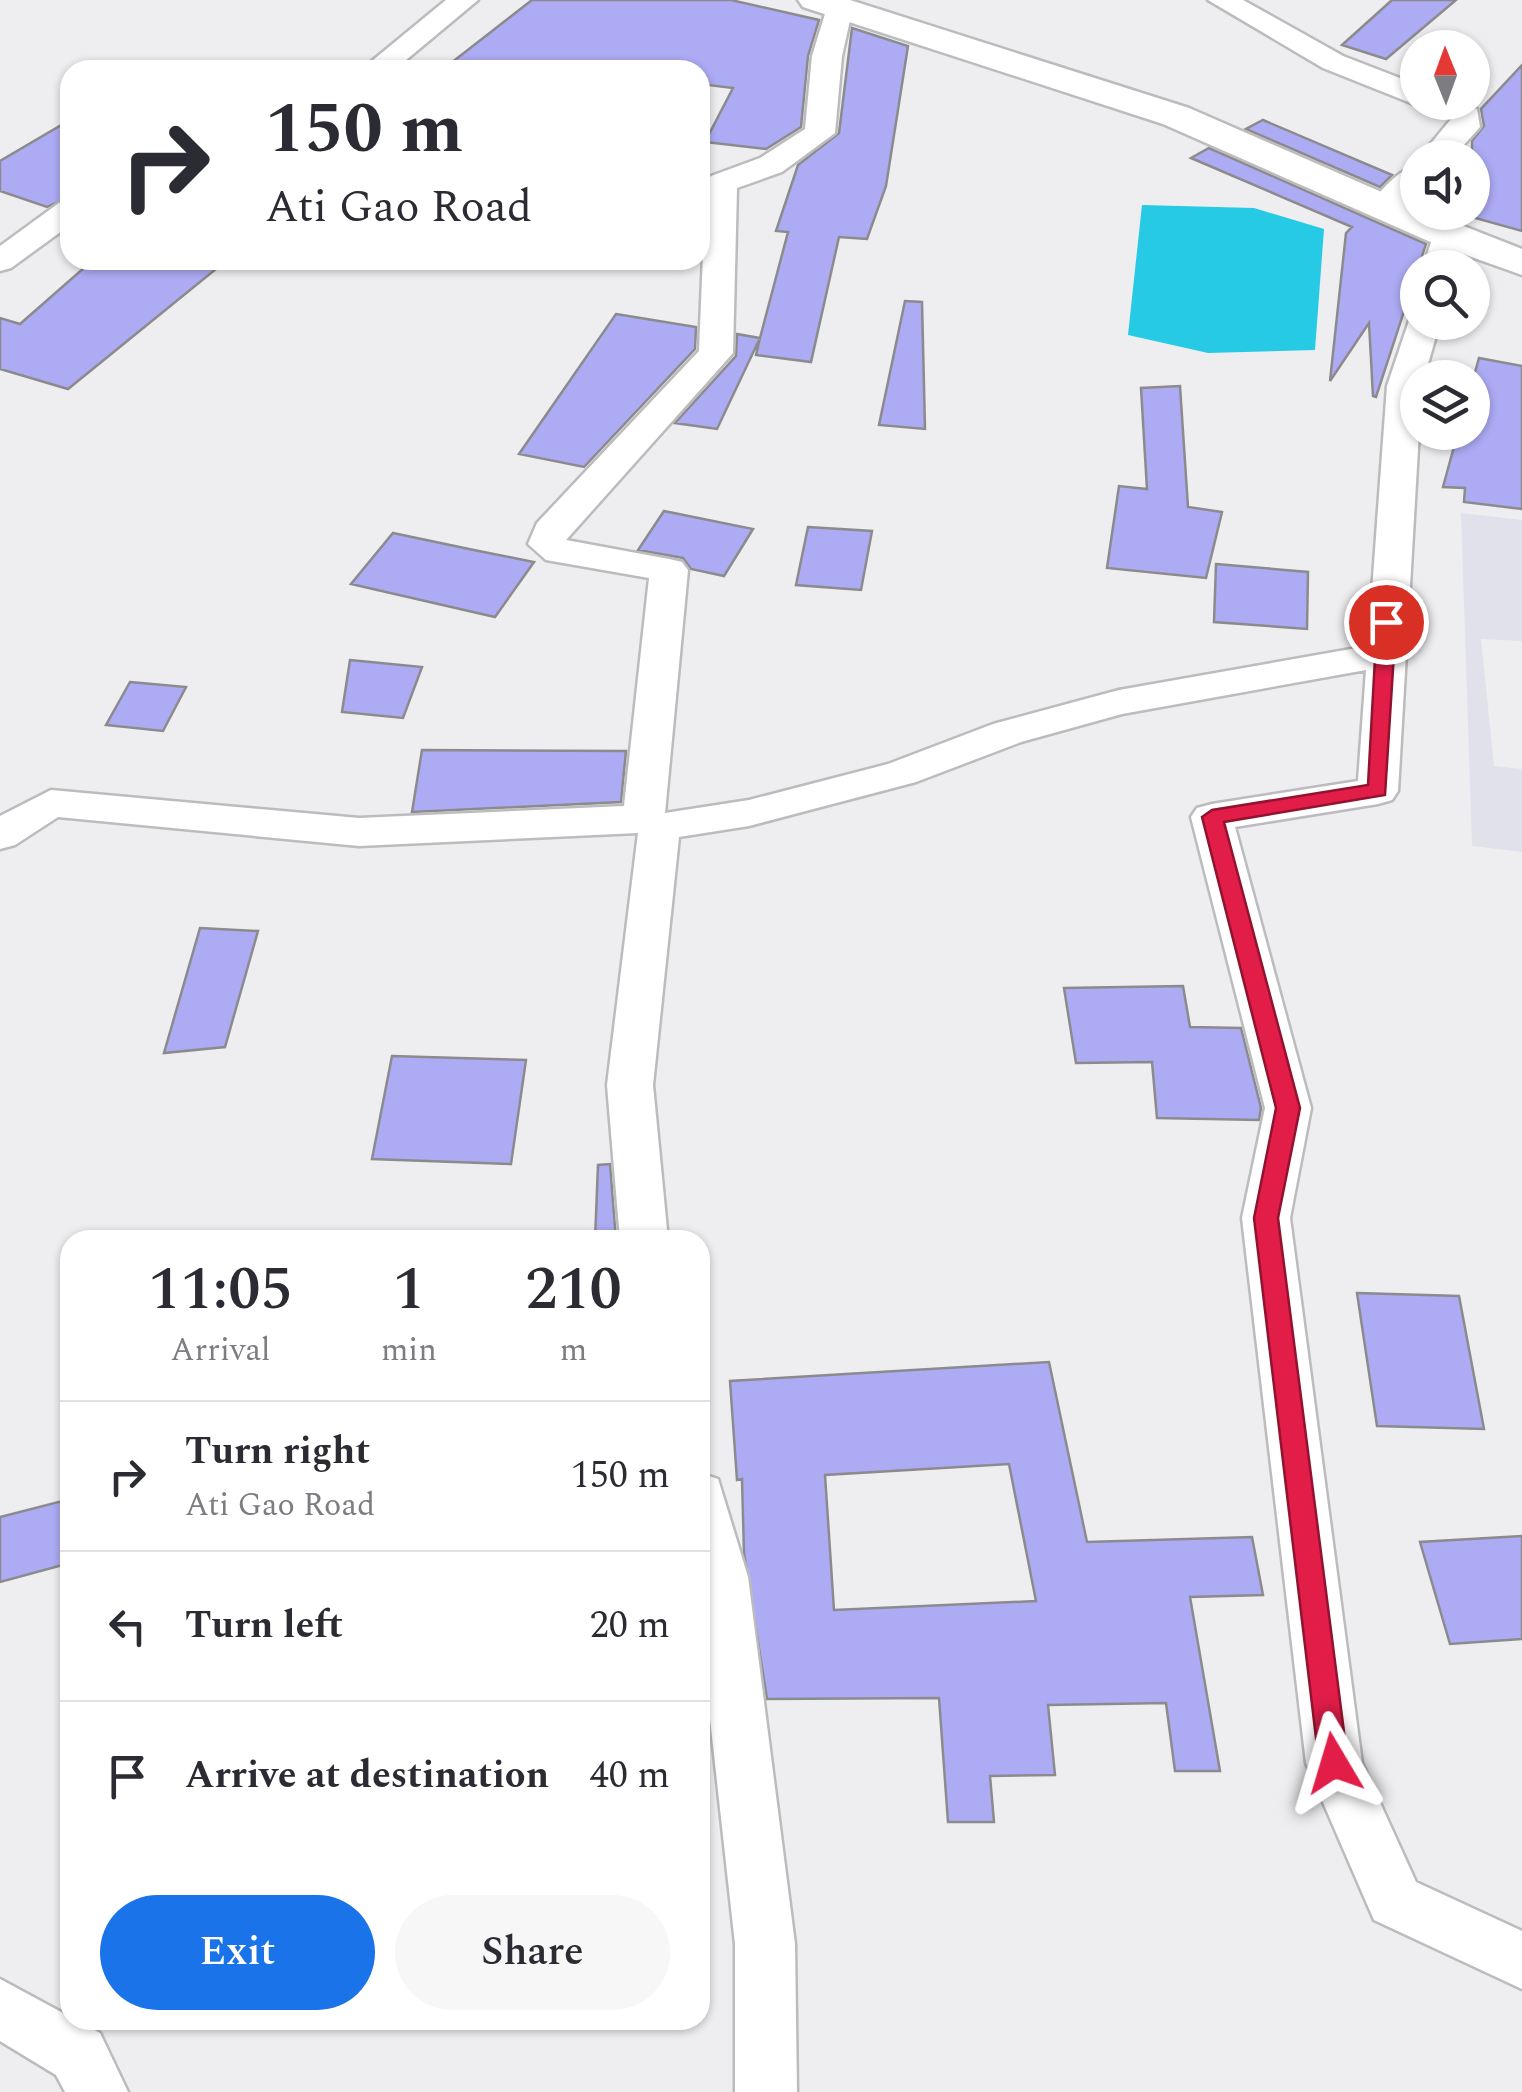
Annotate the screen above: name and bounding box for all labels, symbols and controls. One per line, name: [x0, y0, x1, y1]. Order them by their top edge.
north arrow: [1400, 30, 1490, 120]
map controls: [1400, 30, 1490, 450]
text: 150 m: [265, 77, 463, 183]
icon: right: [100, 100, 230, 230]
button: sound: [1400, 140, 1490, 230]
text: Ati Gao Road: [265, 173, 532, 242]
button: search: [1400, 250, 1490, 340]
button: layers: [1400, 360, 1490, 450]
pin: [1344, 580, 1429, 665]
icon: arrive: [1359, 595, 1414, 650]
text: 11:05: [148, 1244, 293, 1336]
text: 1: [393, 1244, 425, 1336]
text: 210: [525, 1244, 622, 1336]
text: Arrival: [171, 1326, 270, 1375]
text: min: [381, 1326, 437, 1375]
text: m: [560, 1326, 587, 1375]
text: Turn right: [185, 1423, 370, 1481]
text: 150 m: [571, 1447, 670, 1505]
icon: right: [100, 1449, 155, 1504]
text: Ati Gao Road: [185, 1481, 375, 1530]
text: Turn left: [185, 1597, 343, 1655]
text: 20 m: [590, 1597, 670, 1655]
icon: left: [100, 1599, 155, 1654]
position arrow: [1282, 1711, 1386, 1815]
text: Arrive at destination: [185, 1747, 549, 1805]
text: 40 m: [590, 1747, 670, 1805]
icon: arrive: [100, 1749, 155, 1804]
button: Exit: [100, 1895, 375, 2010]
button: Share: [395, 1895, 670, 2010]

